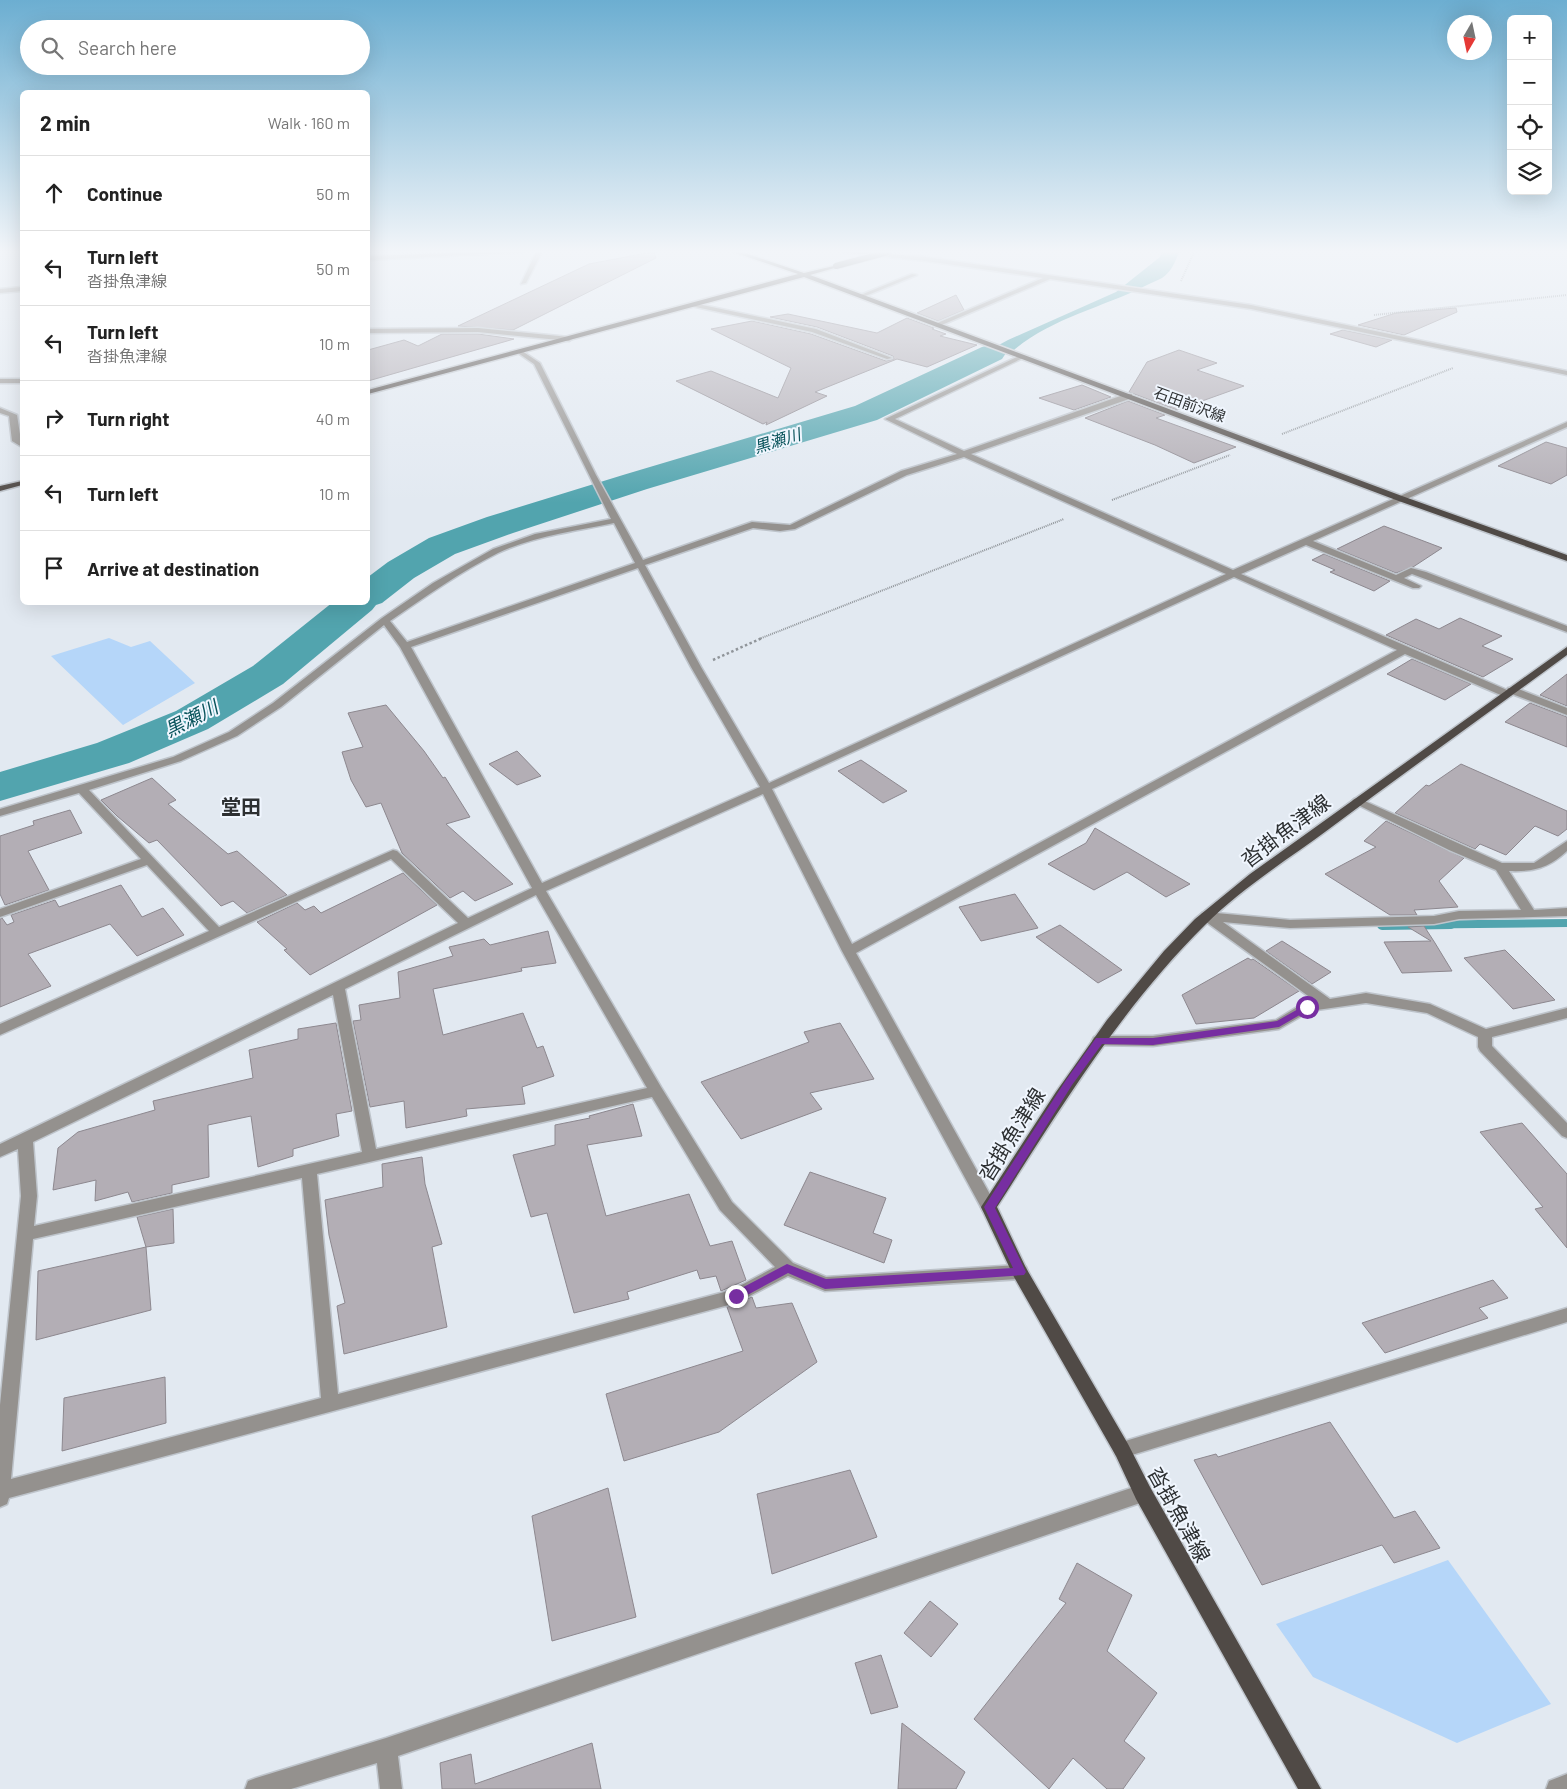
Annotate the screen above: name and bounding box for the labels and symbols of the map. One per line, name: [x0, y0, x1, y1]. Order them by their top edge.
north arrow: [1447, 15, 1492, 60]
street label: 石田前沢線: [1152, 383, 1228, 425]
water label: 黒瀬川: [751, 423, 805, 456]
water label: 黒瀬川: [160, 694, 223, 741]
street label: 沓掛魚津線: [1236, 788, 1334, 872]
district label: 堂田: [221, 794, 261, 818]
route start: [1296, 996, 1319, 1019]
street label: 沓掛魚津線: [973, 1083, 1049, 1185]
route end: [725, 1285, 748, 1308]
street label: 沓掛魚津線: [1144, 1462, 1216, 1566]

